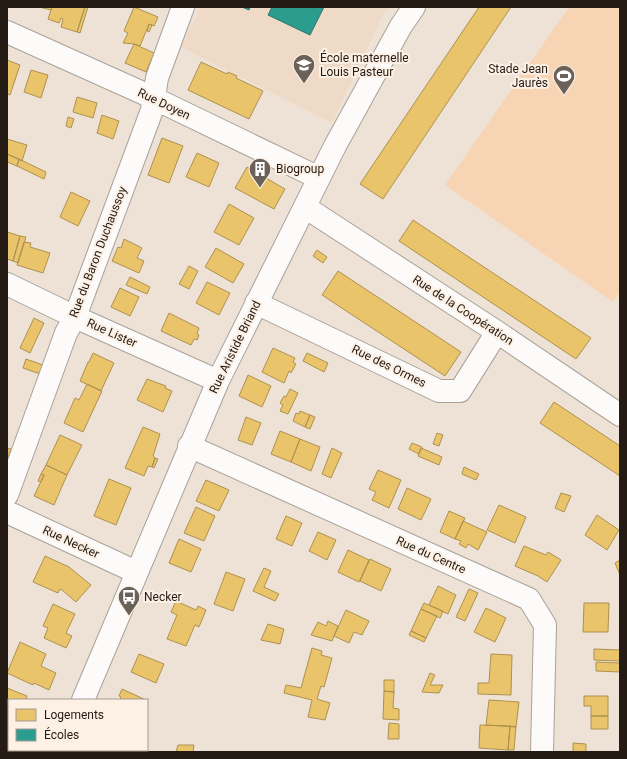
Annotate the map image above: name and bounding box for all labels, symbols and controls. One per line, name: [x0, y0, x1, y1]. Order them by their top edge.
place label: École maternelle Louis Pasteur: [320, 50, 409, 79]
school or university icon: École maternelle Louis Pasteur: [291, 52, 317, 85]
place label: Stade Jean Jaurès: [488, 62, 548, 90]
sports icon: Stade Jean Jaurès: [551, 63, 577, 96]
street label: Rue Doyen: [136, 85, 192, 123]
building icon: Biogroup: [247, 156, 273, 189]
place label: Biogroup: [276, 162, 324, 176]
street label: Rue du Baron Duchaussoy: [66, 184, 130, 320]
street label: Rue de la Coopération: [410, 272, 516, 348]
street label: Rue Aristide Briand: [206, 298, 264, 396]
street label: Rue Lister: [85, 316, 139, 350]
street label: Rue des Ormes: [350, 342, 428, 390]
street label: Rue Necker: [40, 523, 102, 561]
street label: Rue du Centre: [394, 533, 468, 577]
bus stop icon: Necker: [116, 584, 142, 617]
place label: Necker: [144, 590, 182, 604]
legend: [8, 699, 148, 751]
text: Logements: [44, 708, 104, 722]
text: Écoles: [44, 727, 79, 742]

